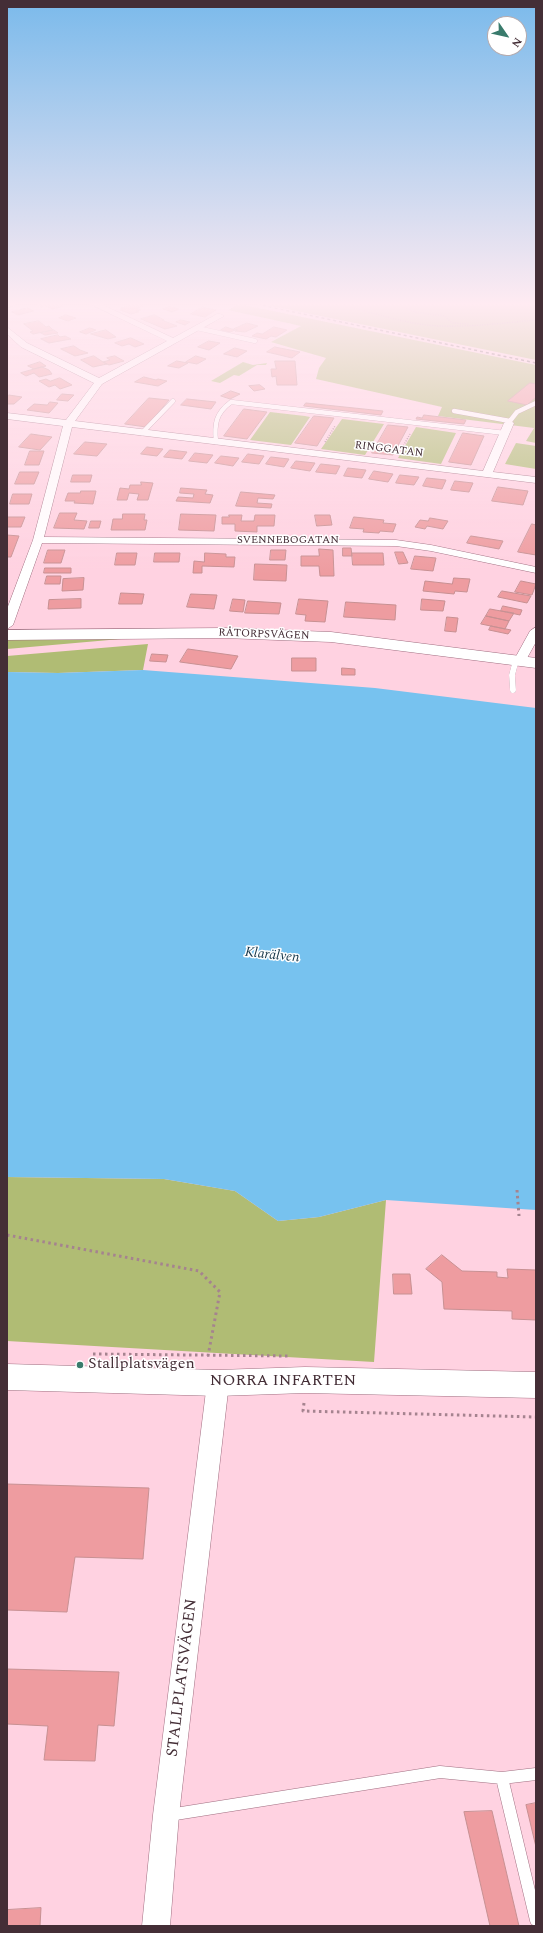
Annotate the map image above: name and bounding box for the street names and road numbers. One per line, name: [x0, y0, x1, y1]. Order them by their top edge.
street label: RINGGATAN: [354, 439, 424, 461]
street label: SVENNEBOGATAN: [237, 534, 339, 548]
street label: RÅTORPSVÄGEN: [218, 627, 310, 643]
street label: NORRA INFARTEN: [210, 1372, 356, 1392]
street label: STALLPLATSVÄGEN: [164, 1598, 202, 1758]

